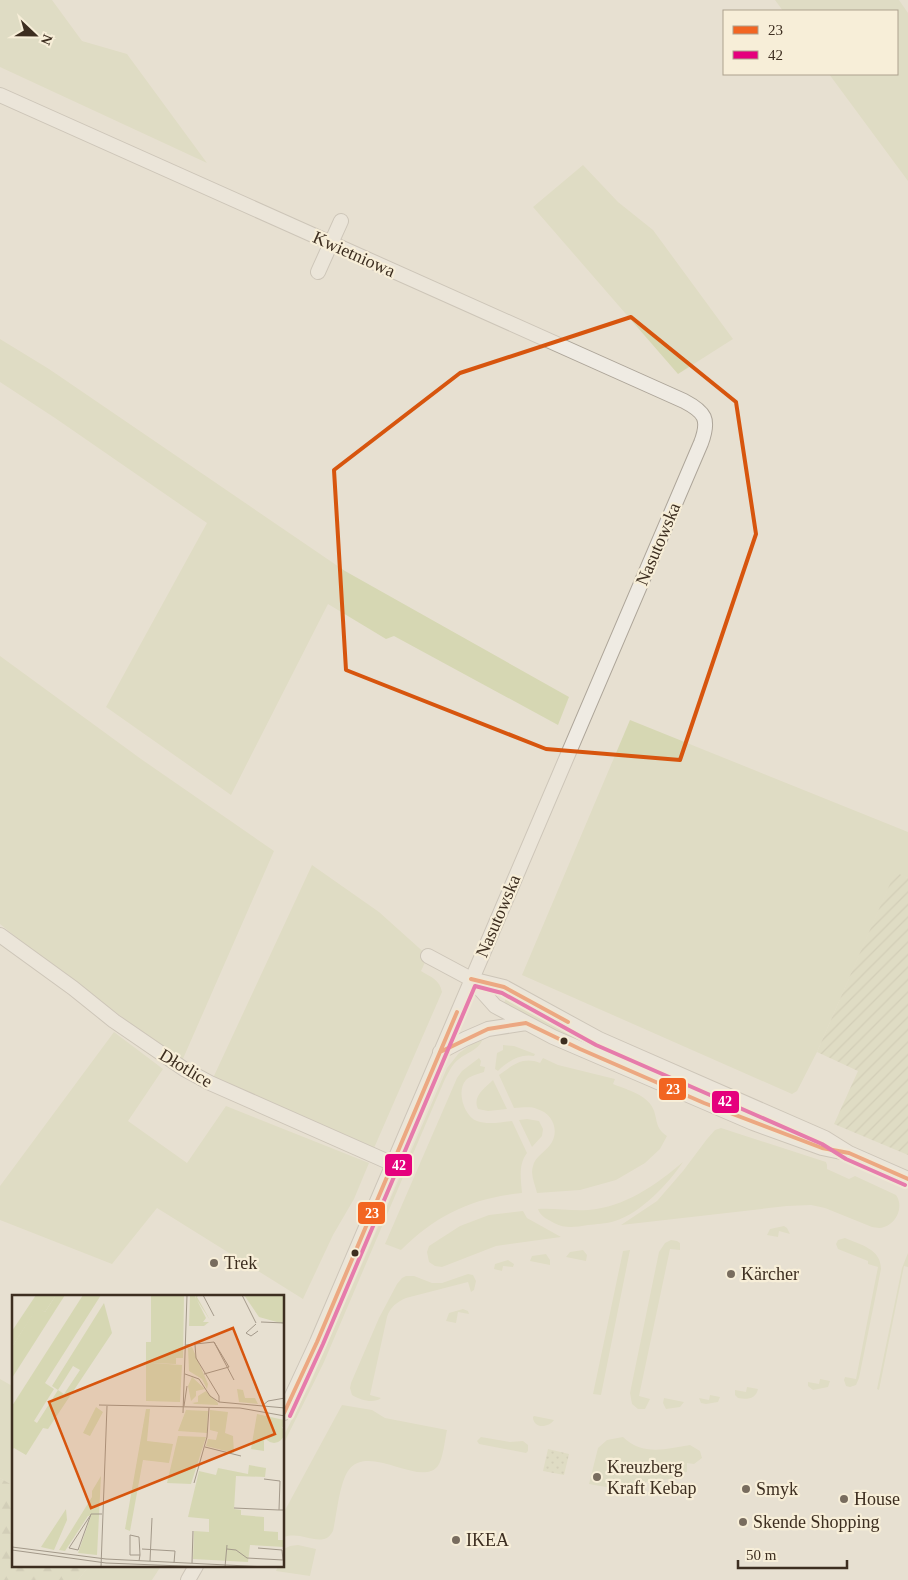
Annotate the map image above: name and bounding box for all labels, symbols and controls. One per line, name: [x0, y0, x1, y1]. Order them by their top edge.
north arrow: [10, 10, 60, 60]
legend: [723, 10, 898, 75]
text: 23: [768, 22, 783, 38]
text: N: [38, 32, 55, 47]
text: 42: [768, 47, 783, 63]
street label: Kwietniowa: [310, 227, 398, 281]
street label: Nasutowska: [632, 500, 684, 588]
street label: Nasutowska: [472, 872, 524, 960]
unlabelled marker: [559, 1036, 569, 1046]
street label: Dłotlice: [156, 1044, 216, 1092]
line badge: 23: [658, 1077, 687, 1101]
text: 23: [666, 1082, 680, 1097]
line badge: 42: [711, 1090, 740, 1114]
text: 42: [718, 1094, 732, 1109]
line badge: 42: [384, 1153, 413, 1177]
text: 42: [392, 1158, 406, 1173]
line badge: 23: [357, 1201, 386, 1225]
text: 23: [365, 1206, 379, 1221]
unlabelled marker: [350, 1248, 360, 1258]
place label: Trek: [224, 1253, 257, 1273]
marker: Trek: [208, 1257, 220, 1269]
place label: Kärcher: [741, 1264, 799, 1284]
marker: Kärcher: [725, 1268, 737, 1280]
inset map: [12, 1295, 285, 1568]
place label: Kreuzberg Kraft Kebap: [607, 1457, 696, 1498]
marker: Kreuzberg Kraft Kebap: [591, 1471, 603, 1483]
place label: Smyk: [756, 1479, 798, 1499]
marker: Smyk: [740, 1483, 752, 1495]
place label: House: [854, 1489, 900, 1509]
marker: House: [838, 1493, 850, 1505]
place label: Skende Shopping: [753, 1512, 880, 1532]
marker: Skende Shopping: [737, 1516, 749, 1528]
place label: IKEA: [466, 1530, 509, 1550]
marker: IKEA: [450, 1534, 462, 1546]
scale bar: [738, 1538, 847, 1570]
text: 50 m: [746, 1547, 777, 1563]

